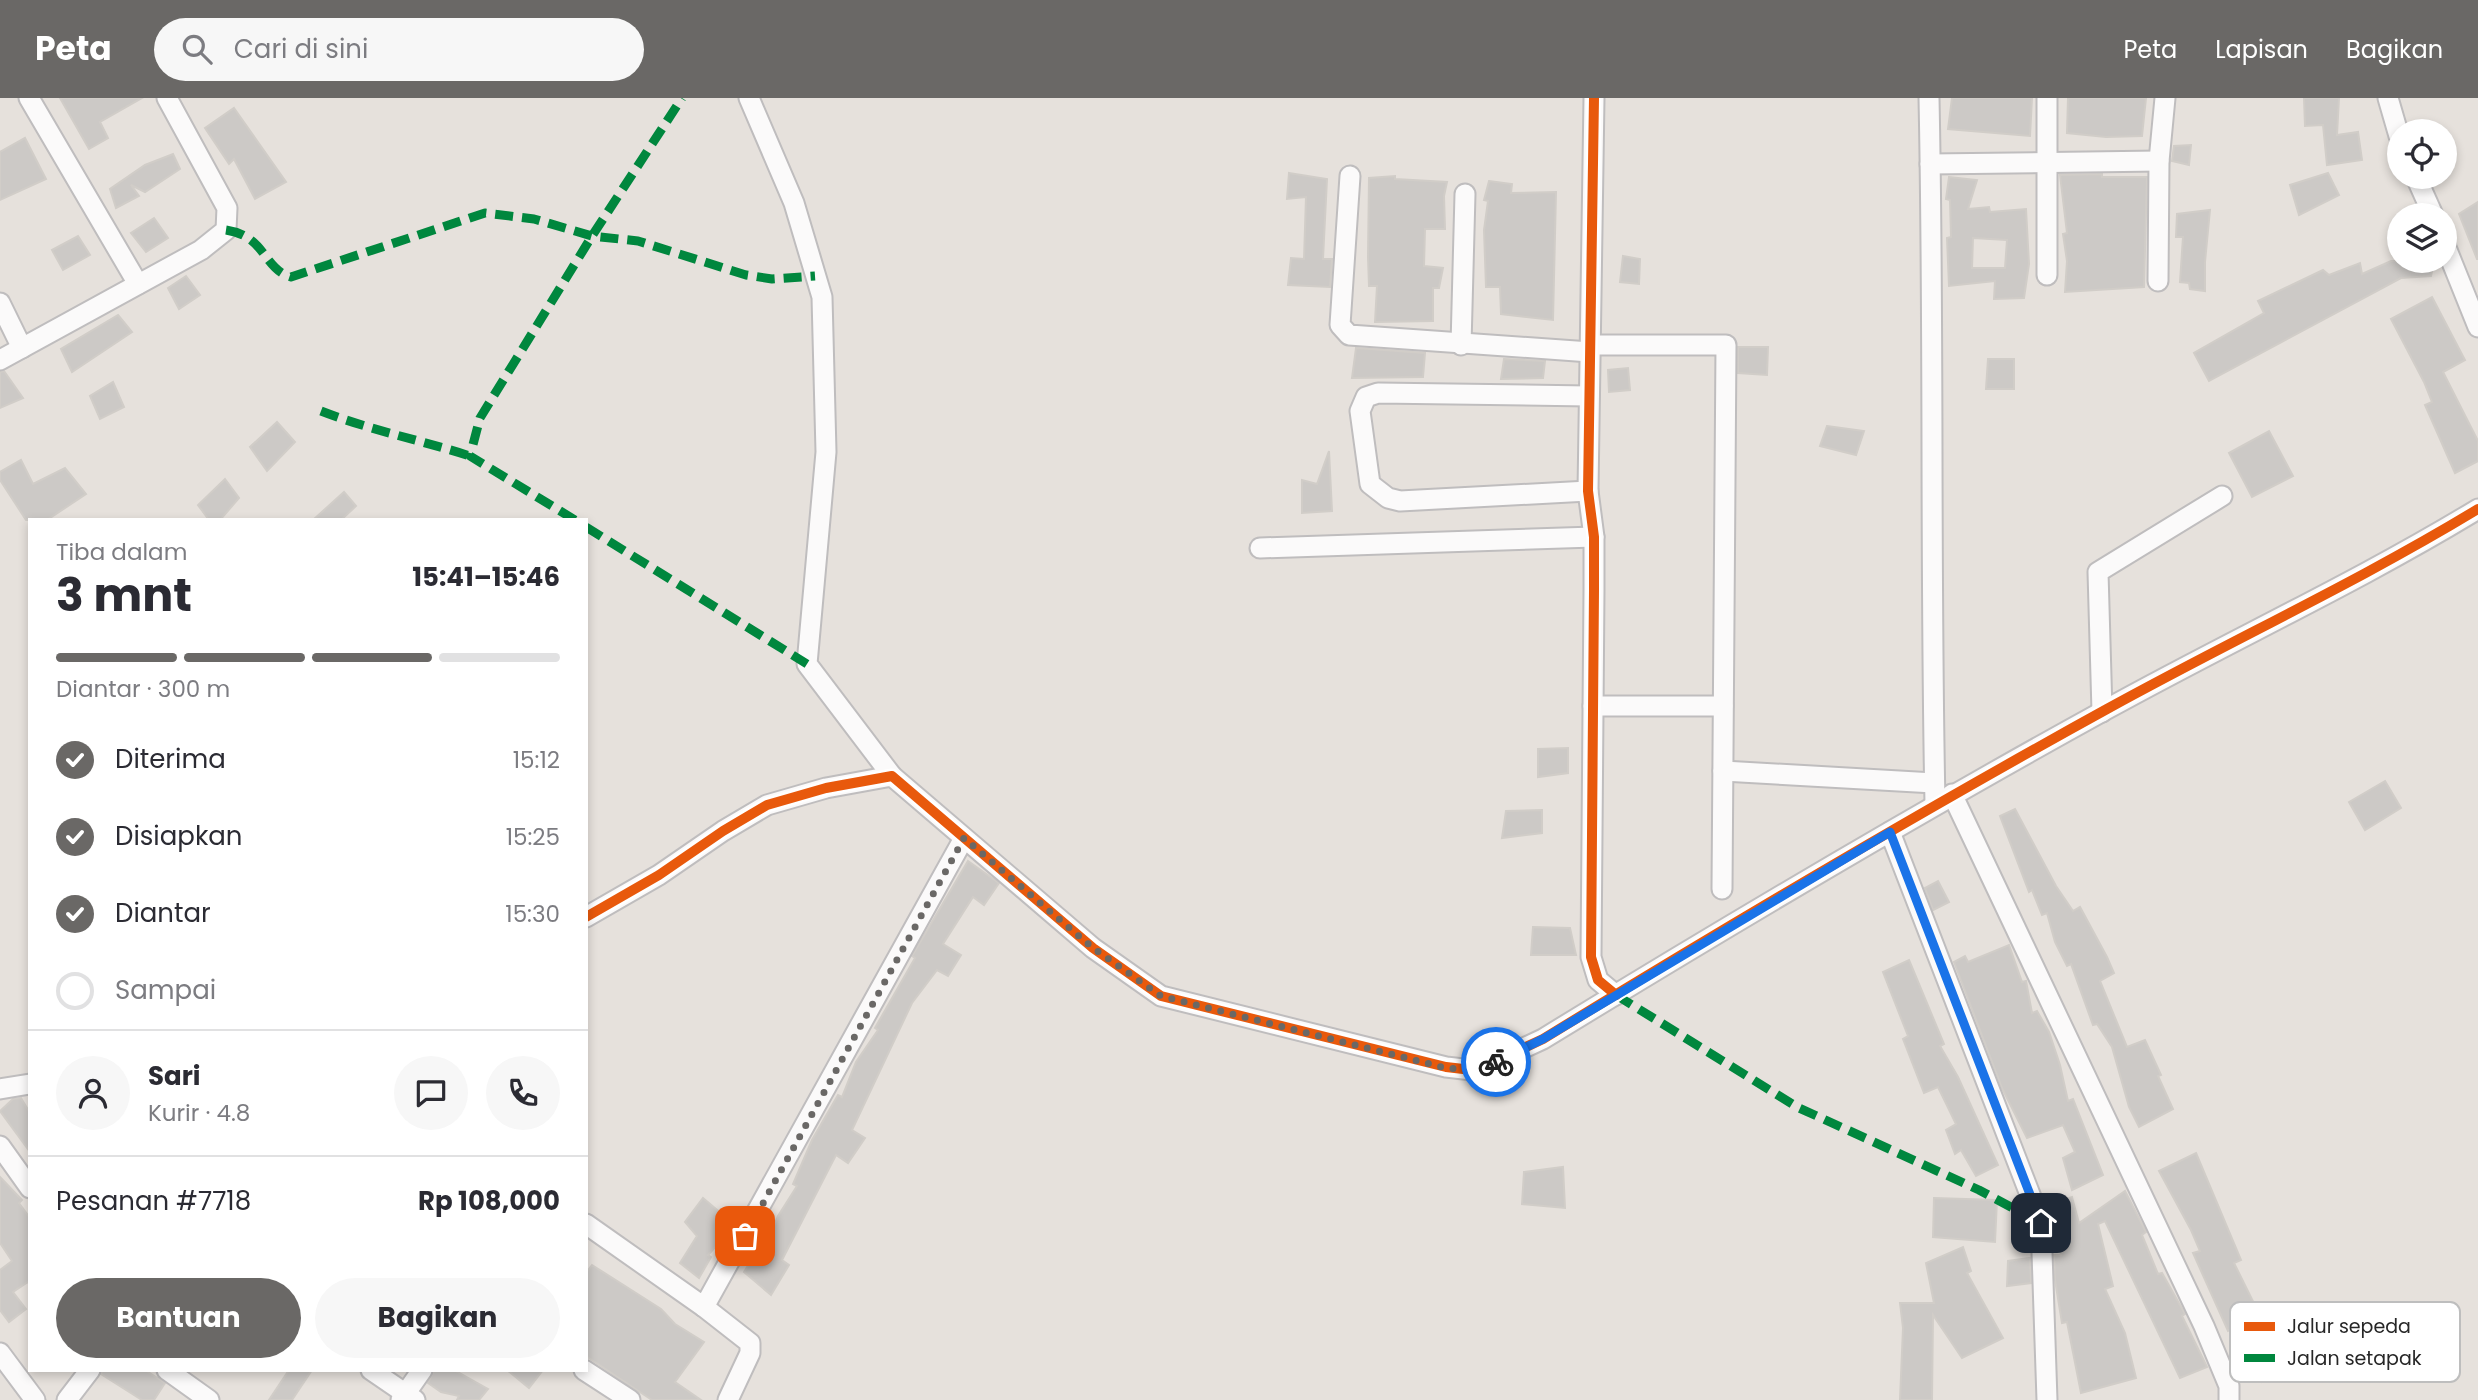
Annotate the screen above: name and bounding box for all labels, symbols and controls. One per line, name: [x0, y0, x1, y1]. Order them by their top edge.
search box: [154, 18, 644, 81]
text: Peta: [35, 25, 112, 72]
icon: search: [178, 30, 216, 68]
text: Cari di sini: [234, 31, 368, 67]
text: Peta: [2123, 33, 2177, 66]
text: Lapisan: [2215, 33, 2308, 66]
text: Bagikan: [2346, 33, 2443, 66]
map controls: [2387, 119, 2457, 273]
button: locate: [2387, 119, 2457, 189]
button: layers: [2387, 203, 2457, 273]
text: Tiba dalam: [56, 536, 187, 568]
text: 15:41–15:46: [412, 559, 560, 595]
text: 3 mnt: [56, 563, 192, 627]
text: Diantar · 300 m: [56, 673, 230, 705]
icon: check: [56, 741, 94, 779]
text: Diterima: [115, 741, 226, 777]
text: 15:12: [513, 744, 560, 776]
icon: check: [56, 818, 94, 856]
text: Disiapkan: [115, 818, 243, 854]
text: 15:25: [506, 821, 560, 853]
icon: check: [56, 895, 94, 933]
text: Diantar: [115, 895, 211, 931]
text: 15:30: [505, 898, 560, 930]
text: Sampai: [115, 972, 216, 1008]
courier: [1461, 1027, 1531, 1097]
icon: bike: [1477, 1043, 1515, 1081]
button: person: [56, 1056, 130, 1130]
button: chat: [394, 1056, 468, 1130]
button: phone: [486, 1056, 560, 1130]
text: Sari: [148, 1058, 200, 1094]
text: Kurir · 4.8: [148, 1097, 250, 1129]
text: Pesanan #7718: [56, 1183, 251, 1219]
text: Rp 108,000: [418, 1183, 560, 1219]
pin: [2011, 1193, 2071, 1253]
icon: home: [2022, 1204, 2060, 1242]
pin: [715, 1206, 775, 1266]
icon: bag: [726, 1217, 764, 1255]
button: Bantuan: [56, 1278, 301, 1358]
button: Bagikan: [315, 1278, 560, 1358]
legend: [2230, 1302, 2460, 1382]
text: Jalur sepeda: [2287, 1313, 2411, 1340]
text: Jalan setapak: [2287, 1345, 2422, 1372]

